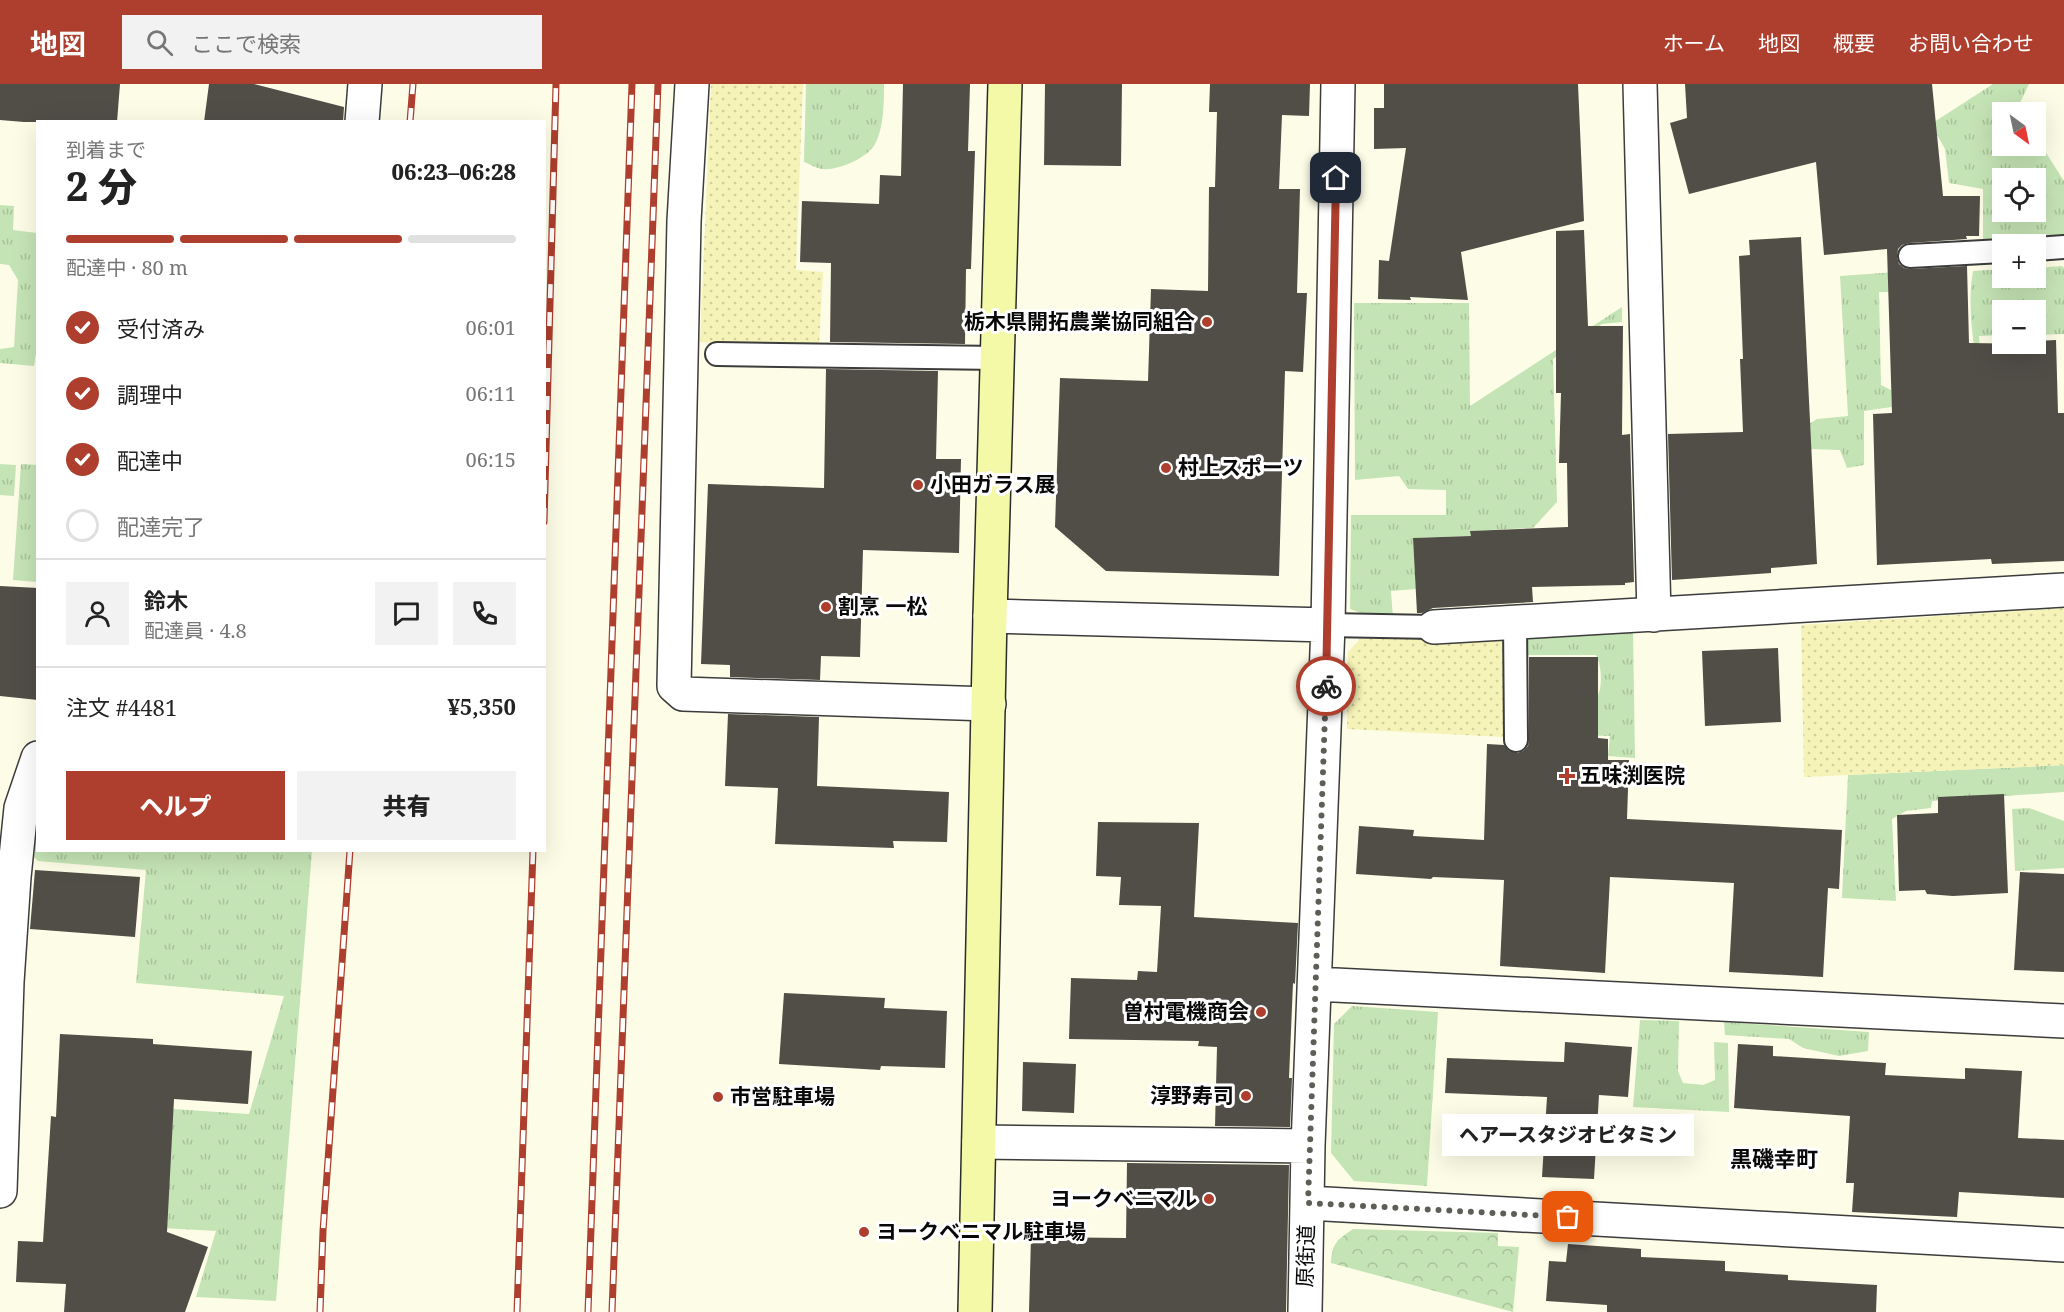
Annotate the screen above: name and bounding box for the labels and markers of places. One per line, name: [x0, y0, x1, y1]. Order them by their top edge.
pin: [1310, 152, 1361, 203]
place label: 栃木県開拓農業協同組合: [964, 307, 1195, 335]
marker: 栃木県開拓農業協同組合: [1200, 315, 1214, 329]
place label: 村上スポーツ: [1178, 453, 1304, 481]
marker: 村上スポーツ: [1159, 461, 1173, 475]
place label: 小田ガラス展: [930, 470, 1056, 498]
marker: 小田ガラス展: [911, 478, 925, 492]
place label: 割烹 一松: [838, 592, 927, 620]
marker: 割烹 一松: [819, 600, 833, 614]
place label: 五味渕医院: [1580, 761, 1685, 789]
marker: 五味渕医院: [1558, 767, 1576, 785]
place label: 曽村電機商会: [1123, 997, 1249, 1025]
marker: 曽村電機商会: [1254, 1005, 1268, 1019]
place label: 淳野寿司: [1150, 1081, 1234, 1109]
place label: 市営駐車場: [730, 1082, 835, 1110]
marker: 淳野寿司: [1239, 1089, 1253, 1103]
marker: 市営駐車場: [711, 1090, 725, 1104]
callout: ヘアースタジオビタミン: [1442, 1115, 1694, 1157]
place label: ヨークベニマル: [1050, 1184, 1197, 1212]
pin: [1542, 1191, 1593, 1242]
marker: ヨークベニマル: [1202, 1192, 1216, 1206]
place label: ヨークベニマル駐車場: [876, 1217, 1086, 1245]
marker: ヨークベニマル駐車場: [857, 1225, 871, 1239]

